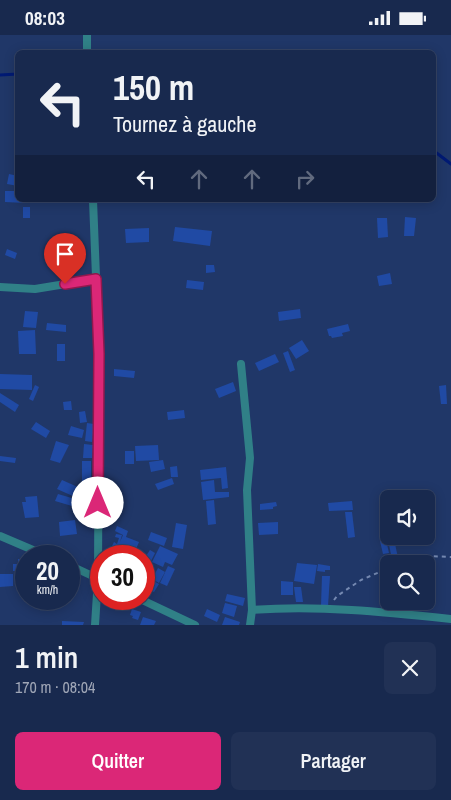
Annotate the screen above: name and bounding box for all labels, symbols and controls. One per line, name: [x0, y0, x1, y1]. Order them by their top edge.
text: 08:03: [25, 5, 65, 31]
text: 150 m: [113, 64, 194, 111]
icon: left: [30, 70, 95, 135]
text: Tournez à gauche: [113, 109, 256, 139]
icon: left: [132, 165, 160, 193]
icon: ahead: [185, 165, 213, 193]
icon: ahead: [238, 165, 266, 193]
icon: right: [291, 165, 319, 193]
pin: [44, 233, 86, 284]
icon: arrive: [51, 240, 79, 268]
position arrow: [71, 476, 123, 528]
map controls: [380, 490, 435, 610]
button: sound: [380, 490, 435, 545]
speed limit sign: 30: [90, 545, 155, 610]
text: 20: [36, 554, 59, 588]
button: search: [380, 555, 435, 610]
text: km/h: [37, 582, 58, 598]
text: 1 min: [15, 637, 78, 677]
button: close: [384, 642, 436, 694]
text: 170 m · 08:04: [15, 676, 95, 698]
button: Quitter: [15, 732, 221, 790]
button: Partager: [231, 732, 436, 790]

